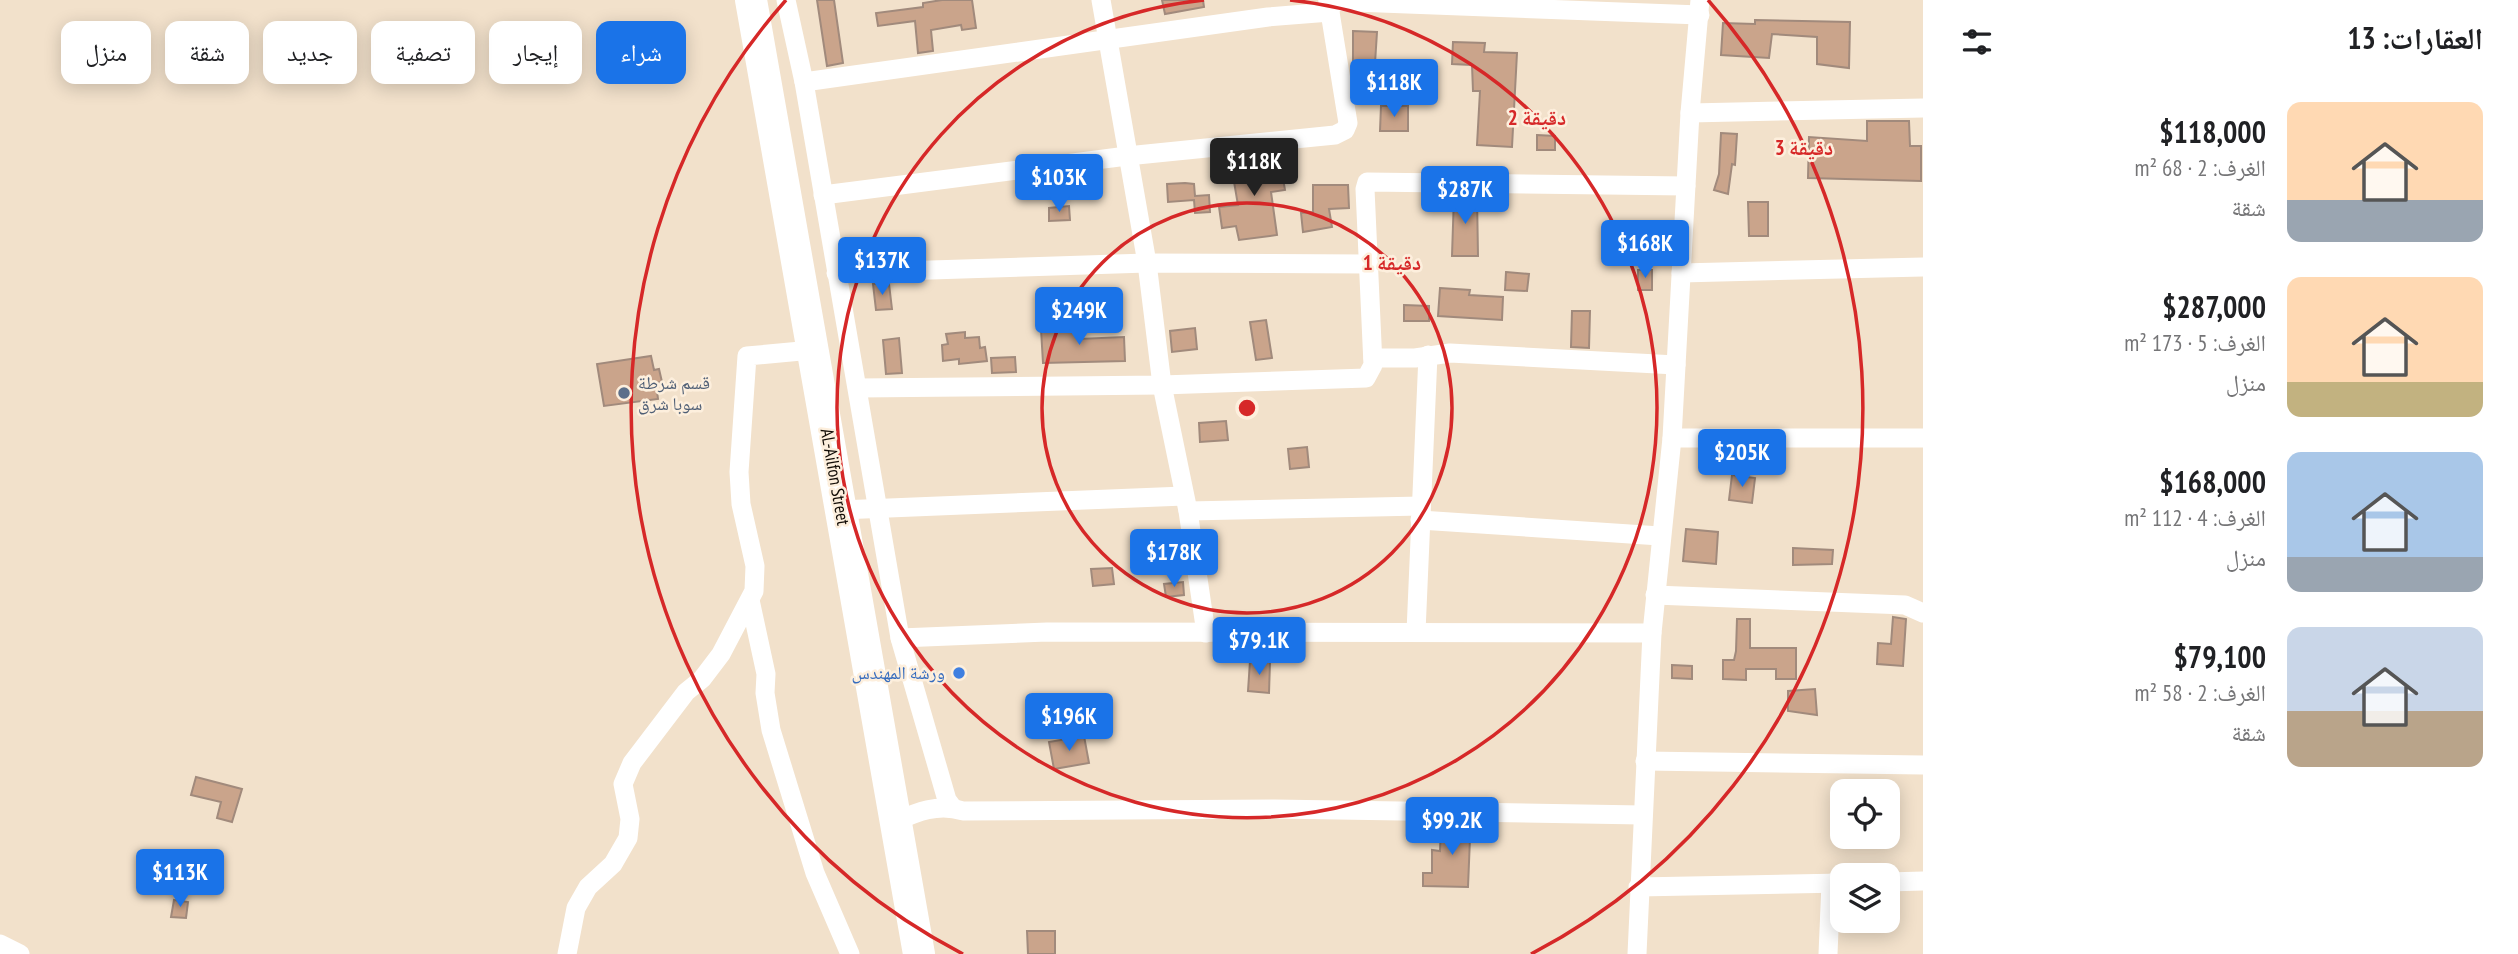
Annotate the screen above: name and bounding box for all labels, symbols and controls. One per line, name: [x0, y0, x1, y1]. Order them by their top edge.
text: العقارات: 13: [2347, 18, 2483, 57]
chip: منزل: [61, 21, 151, 84]
chip: شقة: [165, 21, 249, 84]
chip: جديد: [263, 21, 357, 84]
chip: تصفية: [371, 21, 475, 84]
chip: إيجار: [489, 21, 582, 84]
chip: شراء: [596, 21, 686, 84]
icon: filters: [1958, 23, 1996, 61]
pin: $118K: [1345, 60, 1443, 119]
text: $118K: [1366, 67, 1422, 96]
text: 2 دقيقة: [1508, 104, 1566, 131]
text: $118,000: [2159, 112, 2266, 151]
icon: home: [2343, 130, 2427, 214]
text: 3 دقيقة: [1775, 134, 1833, 161]
pin: $118K: [1205, 138, 1303, 198]
text: $118K: [1226, 146, 1282, 175]
text: الغرف: 2 · 68 m²: [2135, 153, 2266, 182]
pin: $103K: [1010, 154, 1108, 214]
text: $103K: [1031, 162, 1087, 191]
pin: $287K: [1416, 166, 1514, 226]
text: $287K: [1437, 174, 1493, 203]
text: شقة: [2232, 193, 2266, 222]
pin: $168K: [1596, 220, 1694, 280]
text: $168K: [1617, 228, 1673, 257]
pin: $137K: [833, 238, 931, 297]
text: $137K: [854, 245, 910, 274]
text: 1 دقيقة: [1363, 249, 1421, 276]
text: $287,000: [2162, 287, 2266, 326]
pin: $249K: [1030, 288, 1128, 347]
text: $249K: [1051, 295, 1107, 324]
icon: home: [2343, 305, 2427, 389]
text: الغرف: 5 · 173 m²: [2124, 328, 2266, 357]
text: منزل: [2226, 368, 2266, 397]
place label: قسم شرطة سوبا شرق: [638, 371, 710, 415]
marker: قسم شرطة سوبا شرق: [616, 385, 632, 401]
centre of rings: [1235, 396, 1259, 420]
street label: AL-Ailfon Street: [816, 427, 855, 527]
pin: $205K: [1693, 430, 1791, 489]
text: $205K: [1714, 437, 1770, 466]
text: $168,000: [2159, 462, 2266, 501]
icon: home: [2343, 480, 2427, 564]
text: الغرف: 4 · 112 m²: [2124, 503, 2266, 532]
pin: $178K: [1125, 530, 1223, 589]
text: $178K: [1146, 537, 1202, 566]
text: منزل: [2226, 543, 2266, 572]
pin: $79.1K: [1202, 618, 1316, 677]
text: $79.1K: [1229, 625, 1289, 654]
text: $79,100: [2173, 637, 2266, 676]
icon: home: [2343, 655, 2427, 739]
place label: ورشة المهندس: [851, 661, 945, 684]
marker: ورشة المهندس: [951, 665, 967, 681]
text: الغرف: 2 · 58 m²: [2135, 678, 2266, 707]
pin: $196K: [1020, 694, 1118, 753]
text: $196K: [1041, 701, 1097, 730]
text: شقة: [2232, 718, 2266, 747]
map controls: [1830, 779, 1900, 933]
button: locate: [1830, 779, 1900, 849]
pin: $99.2K: [1395, 798, 1509, 857]
text: $99.2K: [1422, 805, 1482, 834]
pin: $113K: [131, 850, 229, 909]
text: $113K: [152, 857, 208, 886]
button: layers: [1830, 863, 1900, 933]

